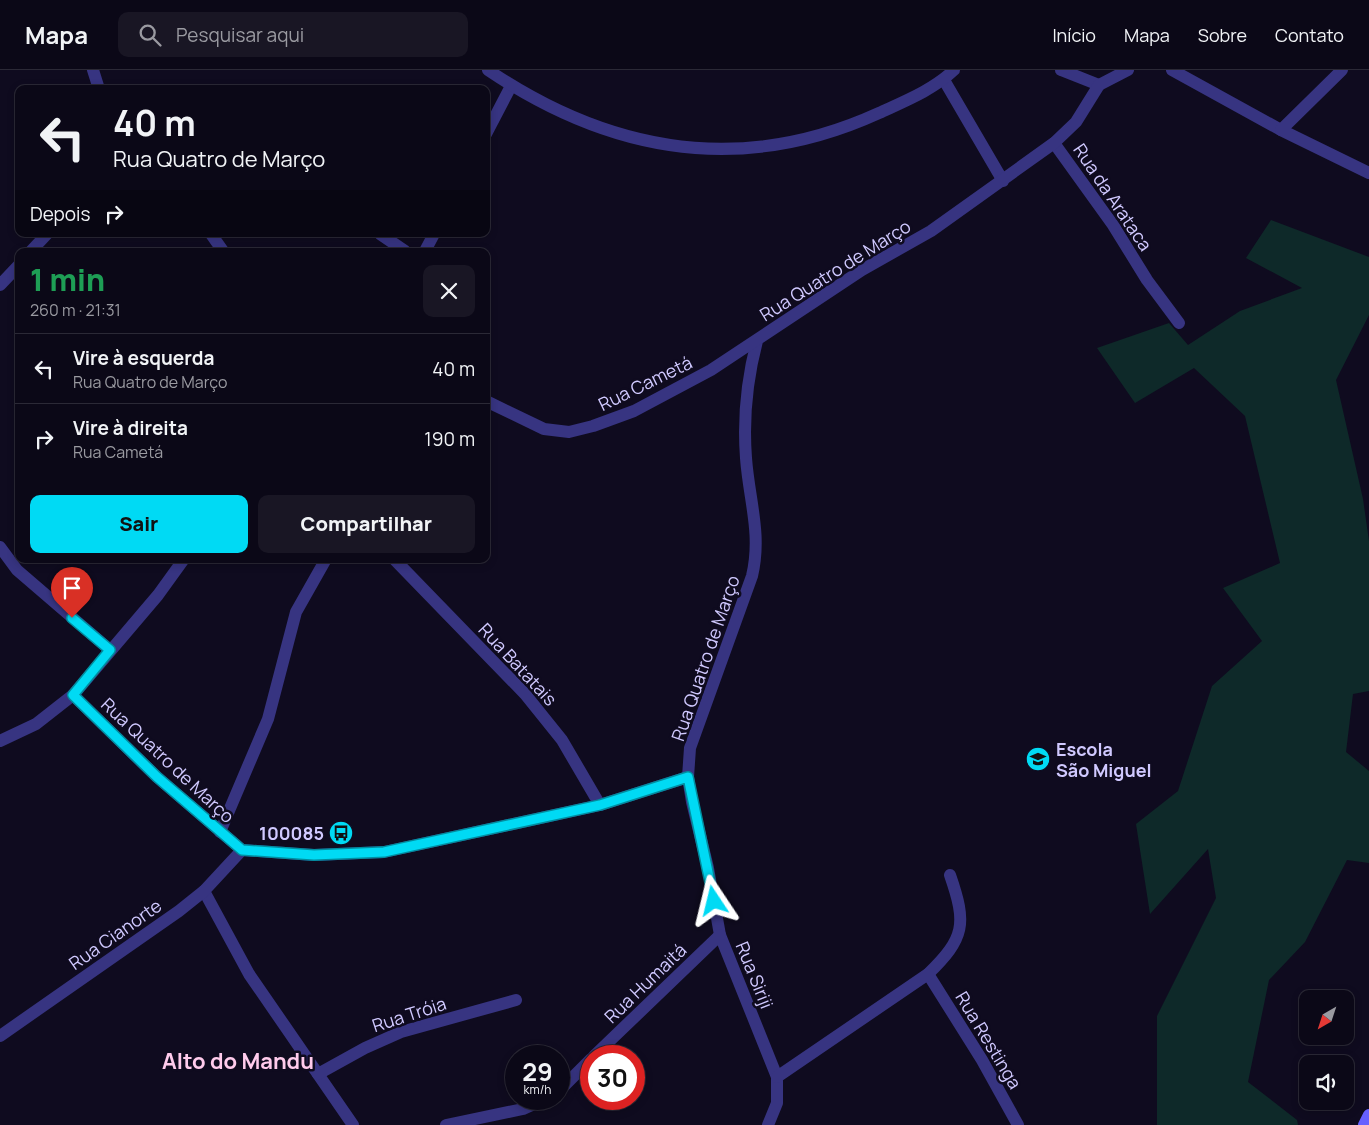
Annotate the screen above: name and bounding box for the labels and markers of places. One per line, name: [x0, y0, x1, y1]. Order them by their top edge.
pin: [51, 567, 93, 618]
place label: Escola São Miguel: [1056, 737, 1152, 782]
school or university icon: Escola São Miguel: [1025, 746, 1051, 772]
bus stop icon: 100085: [328, 820, 354, 846]
place label: 100085: [259, 821, 324, 845]

